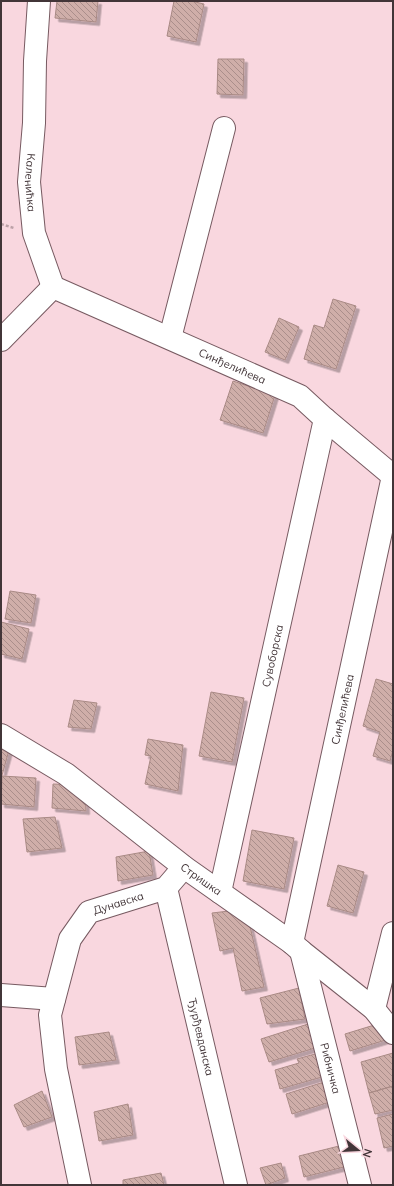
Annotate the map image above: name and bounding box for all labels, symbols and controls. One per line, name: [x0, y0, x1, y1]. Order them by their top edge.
street label: Каленићка: [22, 153, 39, 213]
street label: Синђелићева: [197, 345, 268, 387]
street label: Сувоборска: [259, 623, 286, 688]
street label: Синђелићева: [328, 673, 357, 746]
street label: Стришка: [178, 860, 225, 898]
street label: Дунавска: [91, 888, 145, 917]
street label: Ђурђевданска: [185, 997, 217, 1077]
street label: Рибничка: [317, 1041, 344, 1095]
north arrow: [338, 1130, 378, 1170]
text: N: [360, 1147, 375, 1159]

